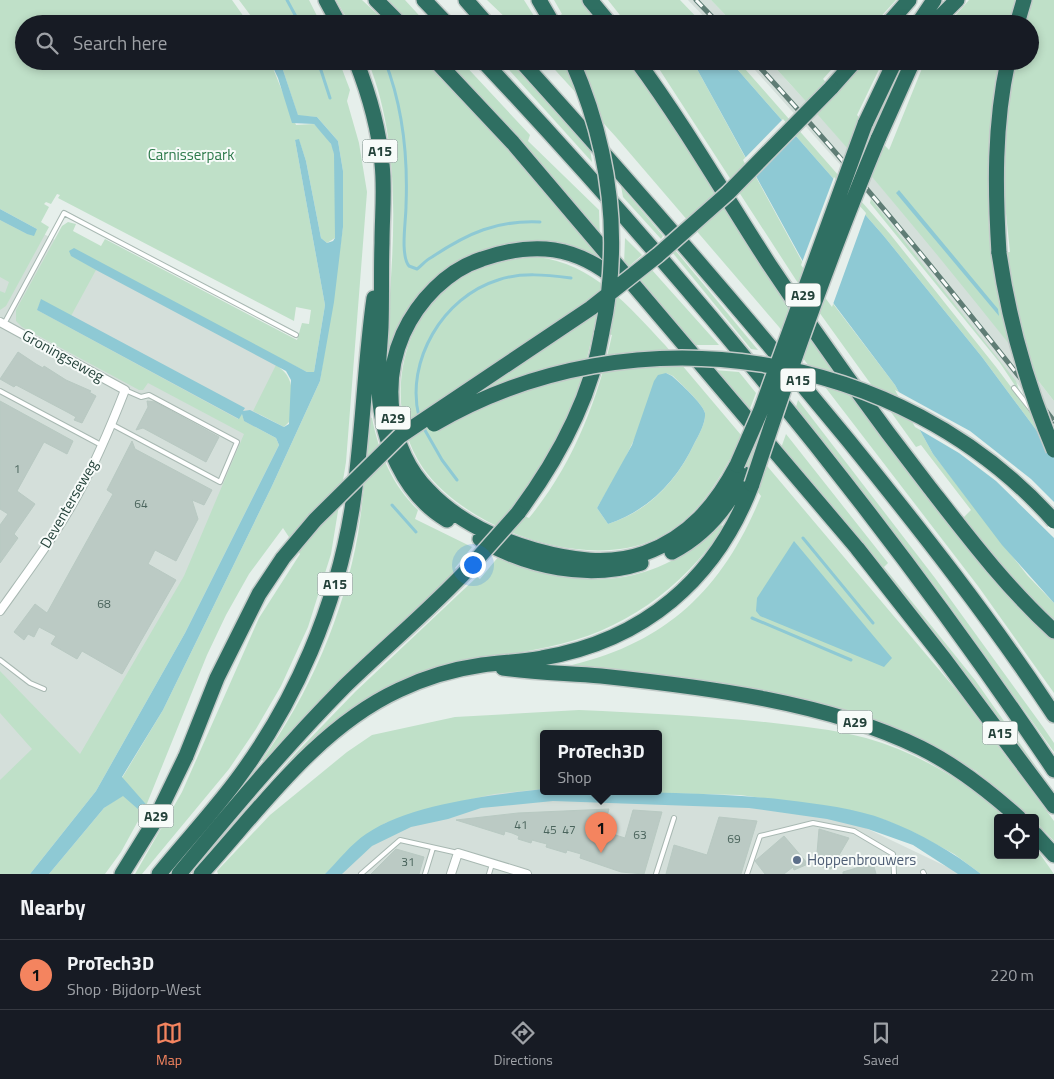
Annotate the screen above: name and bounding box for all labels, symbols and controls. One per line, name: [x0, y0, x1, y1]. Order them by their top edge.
search box: [15, 15, 1039, 70]
text: Search here: [73, 28, 167, 57]
icon: search: [33, 29, 61, 57]
road number: A15: [362, 140, 398, 162]
park label: Carnisserpark: [148, 143, 234, 166]
road number: A29: [786, 284, 820, 306]
street label: Groningseweg: [18, 324, 109, 388]
road number: A15: [780, 368, 816, 392]
road number: A29: [376, 406, 410, 429]
street label: Deventerseweg: [34, 455, 103, 552]
house number: 1: [14, 459, 20, 478]
house number: 64: [134, 494, 148, 513]
your location: [460, 552, 486, 578]
road number: A15: [318, 572, 352, 596]
house number: 68: [97, 594, 111, 613]
road number: A29: [838, 710, 872, 734]
road number: A15: [982, 721, 1018, 744]
popup: [540, 730, 662, 795]
text: ProTech3D: [557, 736, 645, 765]
text: Shop: [557, 765, 592, 789]
road number: A29: [138, 804, 174, 828]
pin: 1: [585, 812, 617, 853]
map controls: [994, 814, 1039, 859]
button: locate: [994, 814, 1039, 859]
house number: 41: [514, 815, 528, 834]
house number: 45: [543, 820, 557, 839]
house number: 47: [562, 820, 576, 839]
house number: 63: [633, 825, 647, 844]
house number: 69: [727, 829, 741, 848]
place label: Hoppenbrouwers: [807, 848, 916, 871]
house number: 31: [401, 852, 415, 871]
marker: Hoppenbrouwers: [791, 854, 803, 866]
text: Nearby: [20, 891, 85, 923]
text: ProTech3D: [67, 948, 154, 977]
text: 1: [32, 963, 40, 987]
text: 220 m: [990, 963, 1034, 987]
text: Shop · Bijdorp-West: [67, 977, 201, 1001]
tab: Map: [155, 1019, 183, 1070]
tab: Directions: [493, 1019, 553, 1070]
tab: Saved: [863, 1019, 899, 1070]

